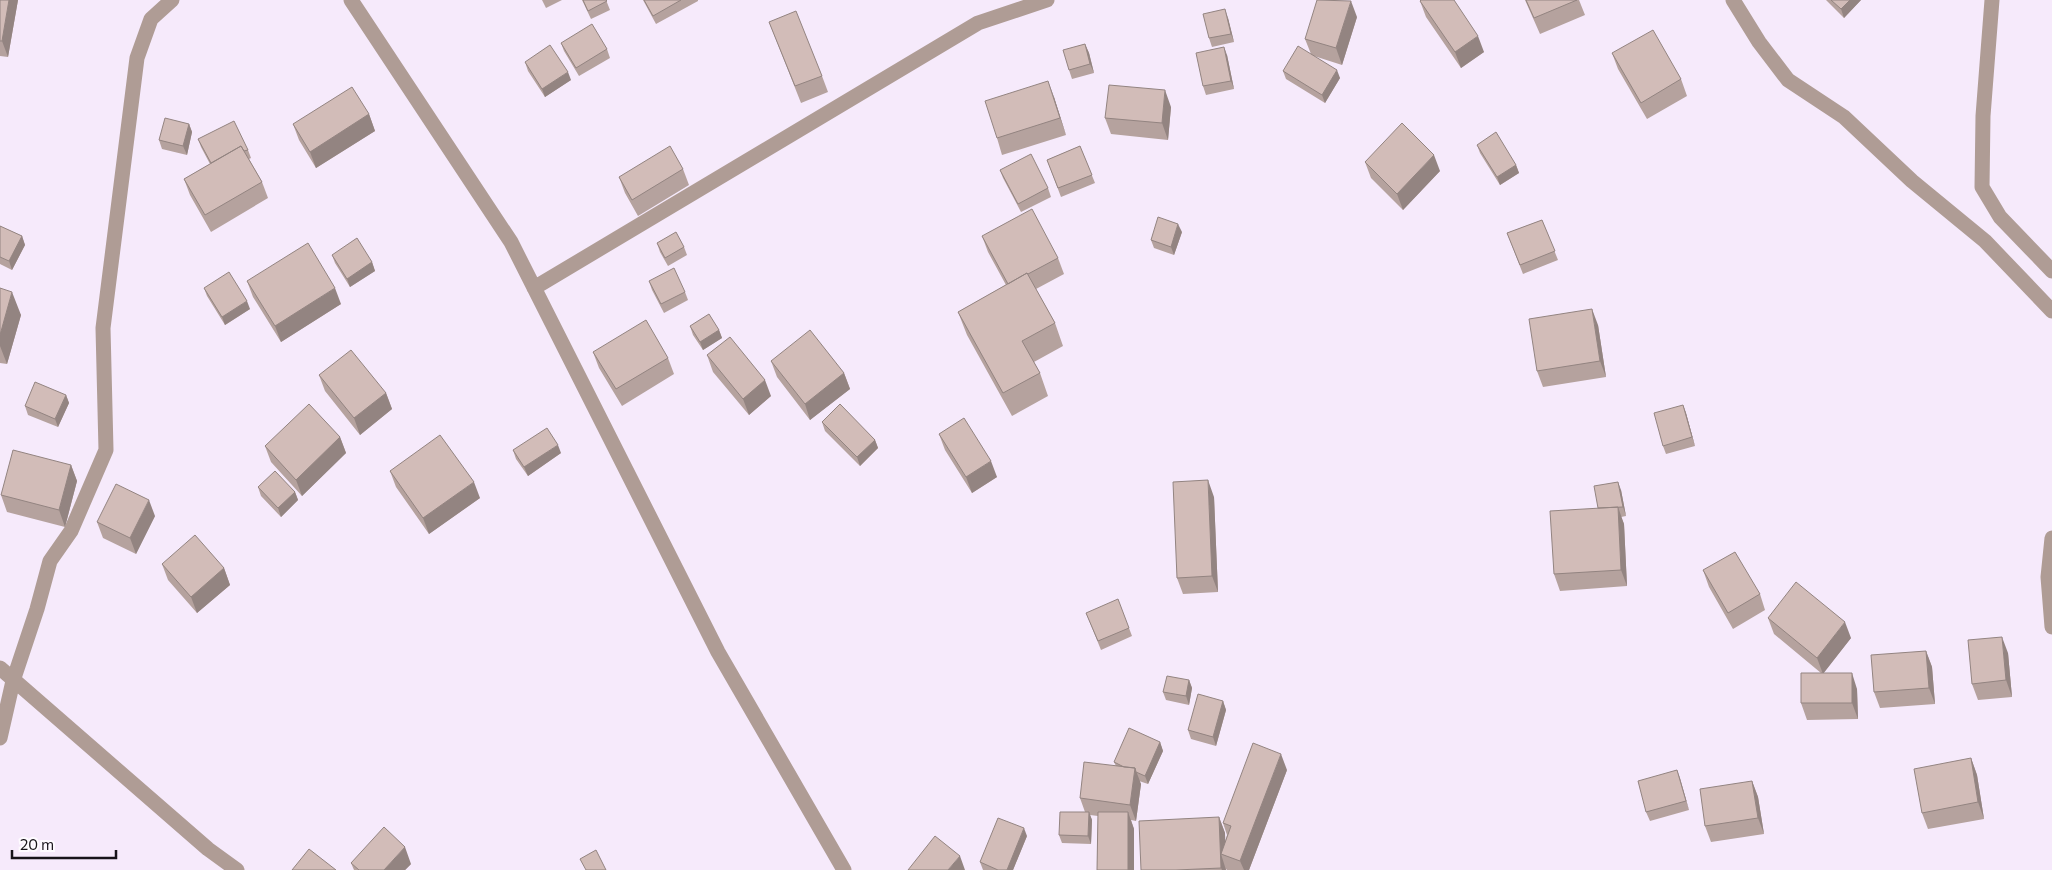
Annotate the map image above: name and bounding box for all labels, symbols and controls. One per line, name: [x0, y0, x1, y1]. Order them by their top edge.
scale bar: [12, 828, 116, 860]
text: 20 m: [20, 835, 54, 853]

